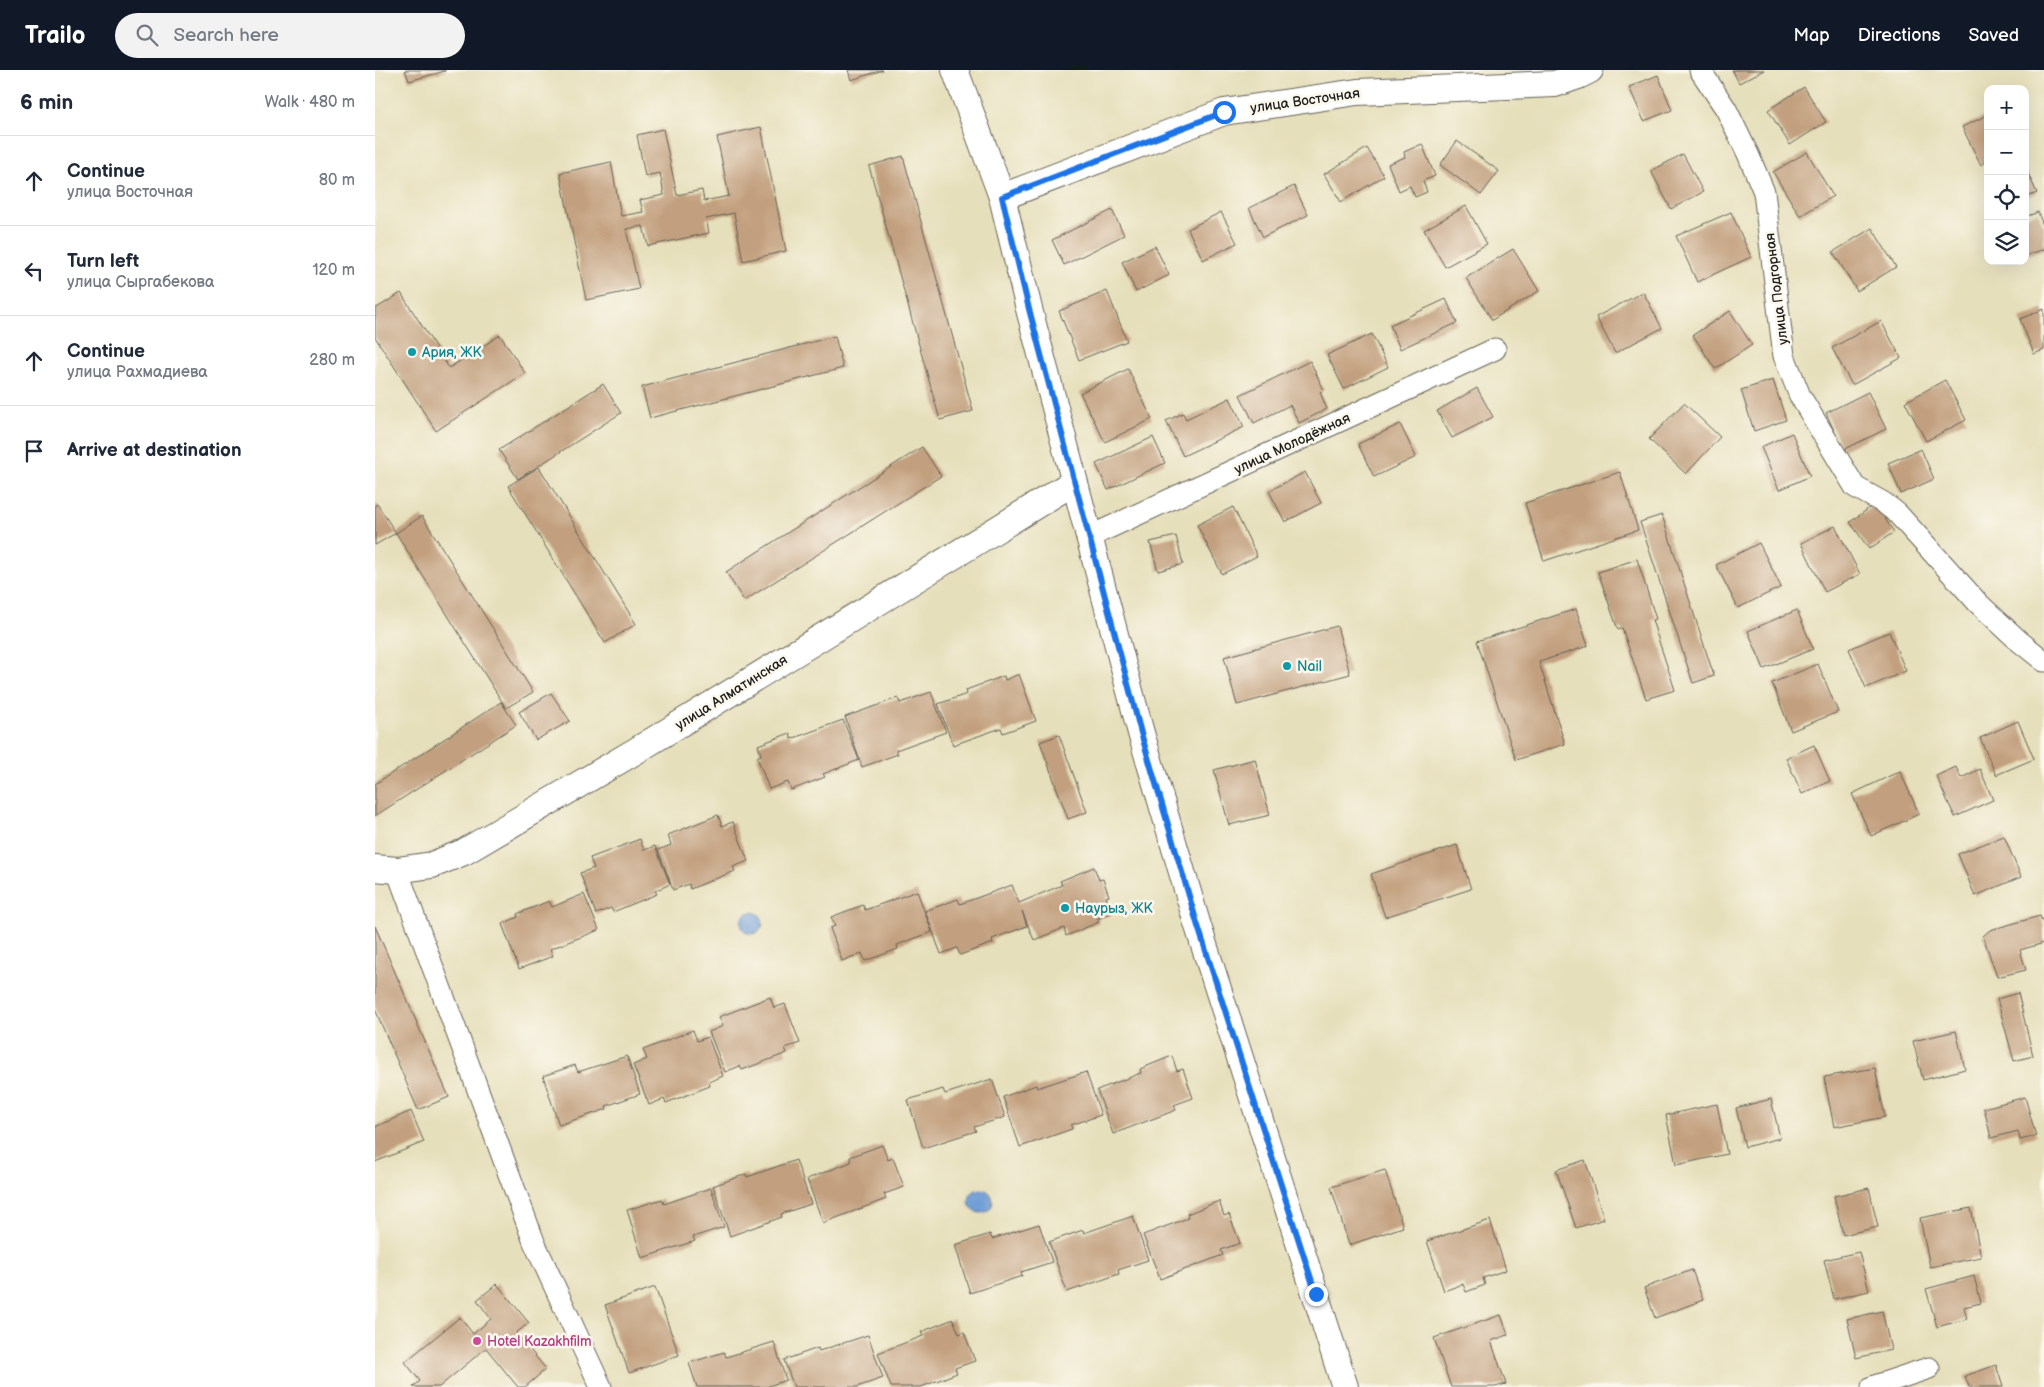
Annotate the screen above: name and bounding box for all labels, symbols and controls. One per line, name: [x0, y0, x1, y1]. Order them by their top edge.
search box: [115, 13, 465, 58]
text: Trailo: [25, 21, 85, 50]
icon: search: [133, 21, 161, 49]
text: Search here: [173, 24, 279, 47]
text: Map: [1794, 25, 1830, 46]
text: Directions: [1858, 25, 1940, 46]
text: Saved: [1968, 25, 2019, 46]
street label: улица Восточная: [1249, 84, 1361, 117]
map controls: [1984, 85, 2029, 265]
button: +: [1984, 85, 2029, 130]
text: 6 min: [20, 90, 73, 115]
text: Walk · 480 m: [264, 93, 355, 112]
route start: [1213, 101, 1236, 124]
button: −: [1984, 130, 2029, 175]
text: Continue: [67, 160, 145, 183]
icon: ahead: [20, 167, 48, 195]
text: 80 m: [319, 171, 355, 190]
button: locate: [1984, 175, 2029, 220]
text: улица Восточная: [67, 183, 193, 202]
button: layers: [1984, 220, 2029, 265]
street label: улица Подгорная: [1761, 232, 1792, 346]
text: Turn left: [67, 250, 139, 273]
icon: left: [20, 257, 48, 285]
text: 120 m: [312, 261, 355, 280]
text: улица Сыргабекова: [67, 273, 214, 292]
text: Continue: [67, 340, 145, 363]
place label: Ария, ЖК: [421, 344, 483, 361]
marker: Ария, ЖК: [406, 346, 418, 358]
icon: ahead: [20, 347, 48, 375]
text: 280 m: [309, 351, 355, 370]
text: улица Рахмадиева: [67, 363, 208, 382]
street label: улица Молодёжная: [1231, 409, 1353, 478]
icon: arrive: [20, 437, 48, 465]
text: Arrive at destination: [67, 439, 242, 462]
street label: улица Алматинская: [672, 651, 791, 734]
place label: Nail: [1297, 658, 1322, 675]
marker: Nail: [1281, 660, 1293, 672]
place label: Наурыз, ЖК: [1075, 900, 1153, 917]
marker: Наурыз, ЖК: [1059, 902, 1071, 914]
route end: [1305, 1283, 1328, 1306]
place label: Hotel Kazakhfilm: [487, 1333, 591, 1350]
marker: Hotel Kazakhfilm: [471, 1335, 483, 1347]

